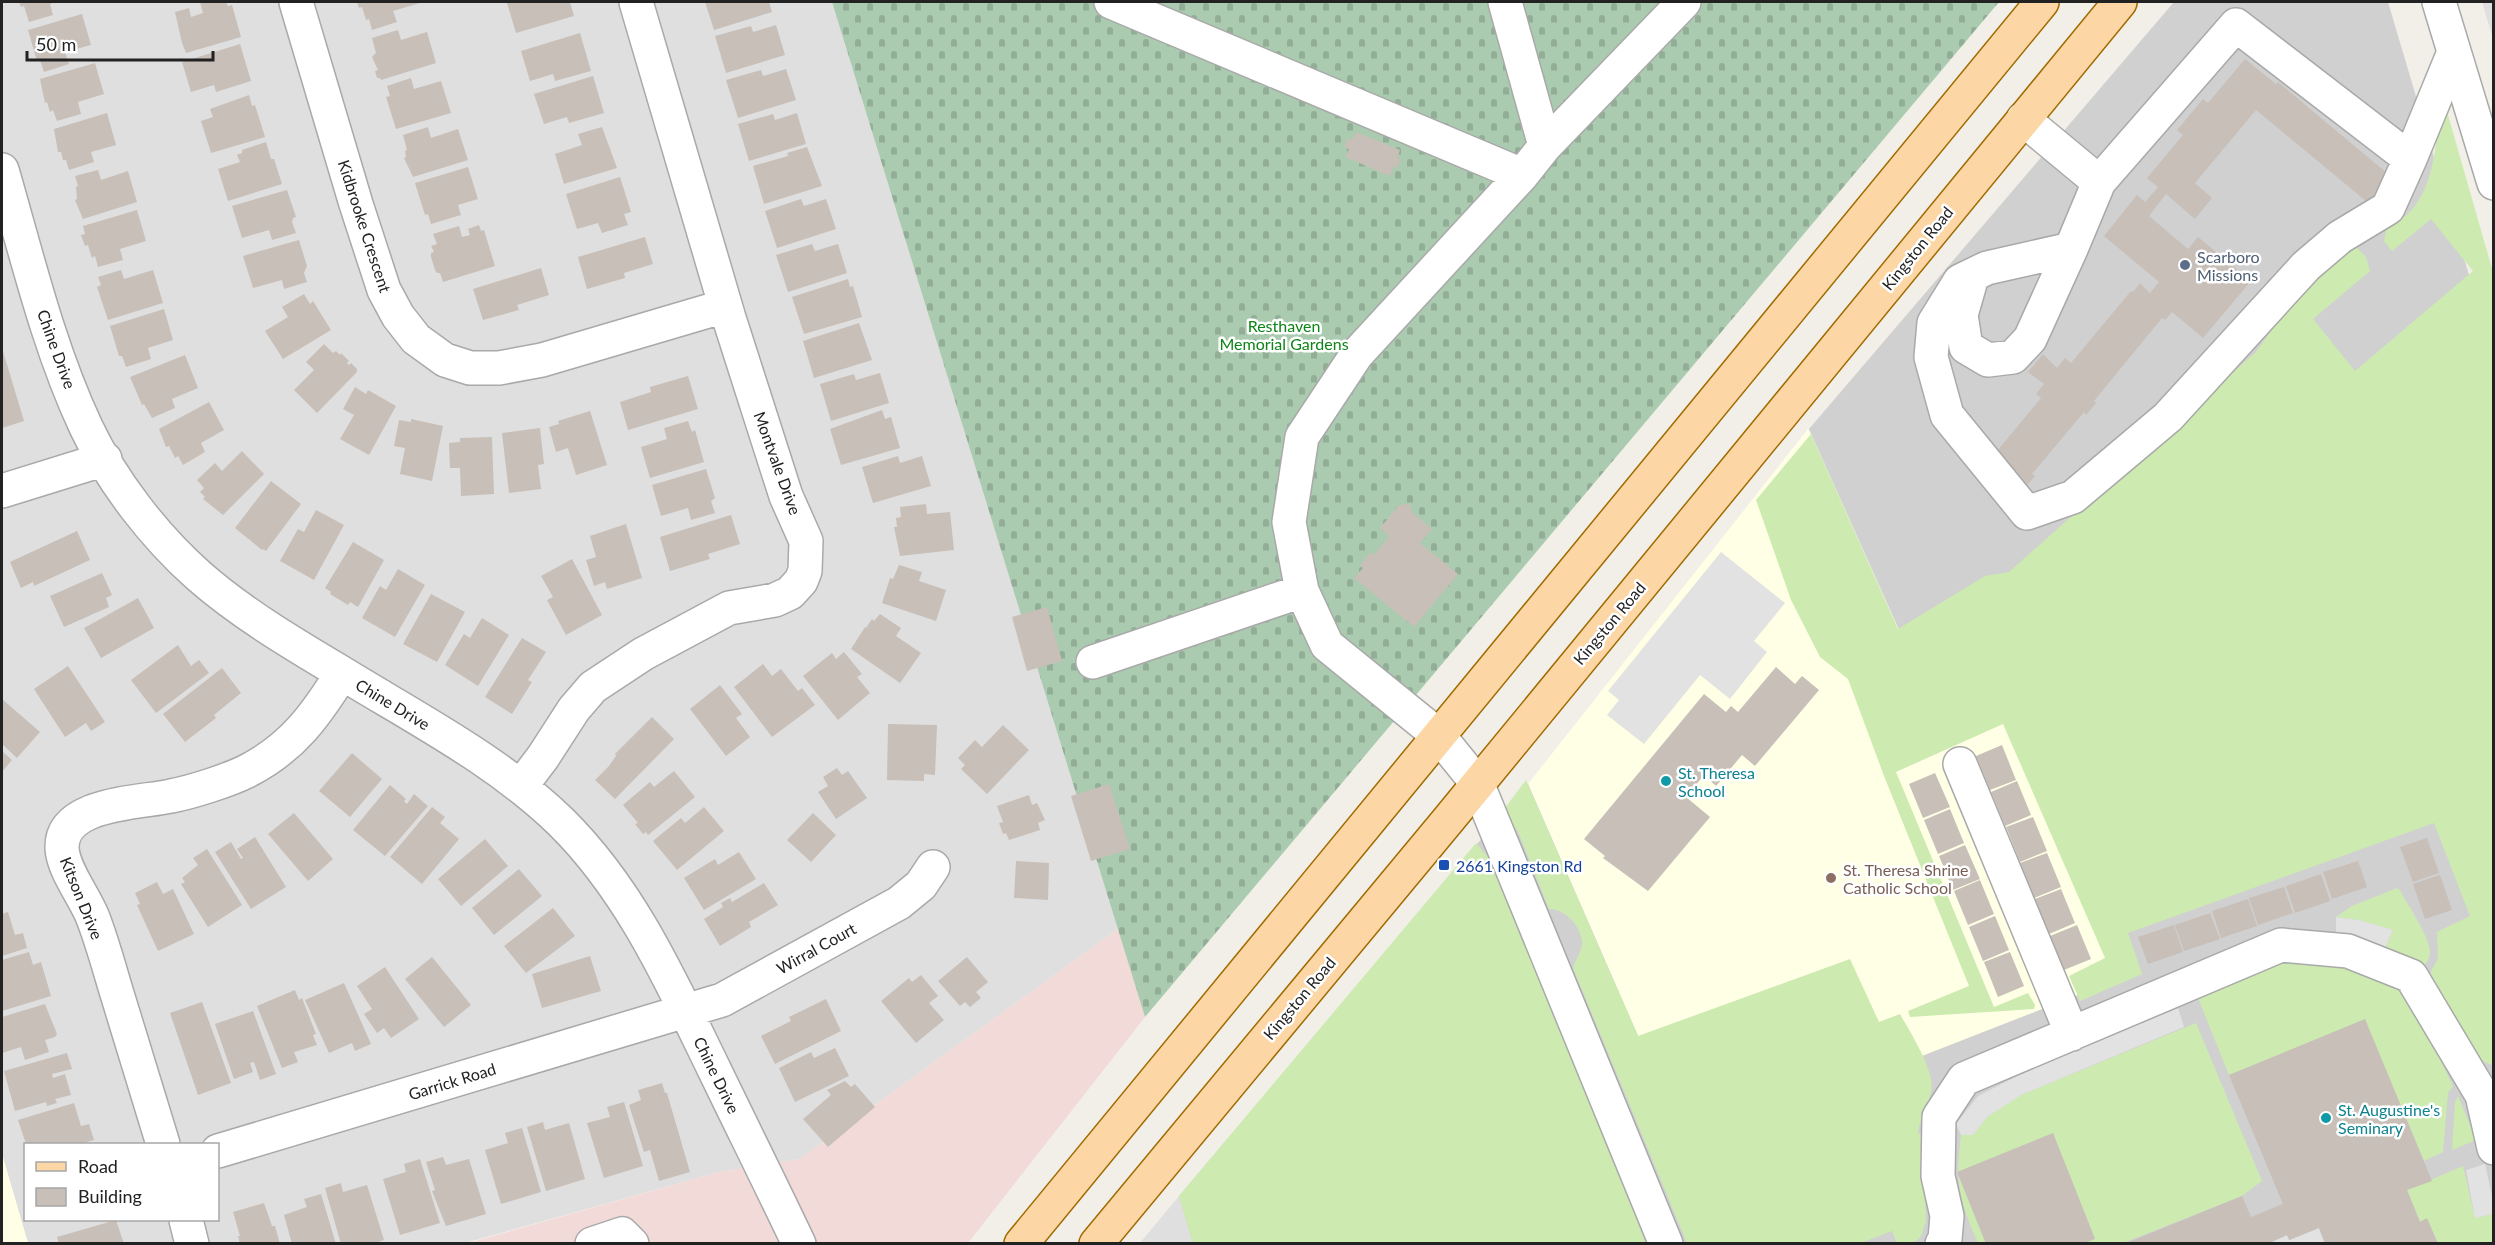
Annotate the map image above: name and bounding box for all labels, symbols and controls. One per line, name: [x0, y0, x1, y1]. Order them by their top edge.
scale bar: [27, 24, 213, 62]
text: 50 m: [36, 33, 76, 55]
street label: Kidbrooke Crescent: [335, 157, 395, 295]
street label: Kingston Road: [1878, 202, 1956, 294]
place label: Scarboro Missions: [2197, 247, 2260, 284]
marker: Scarboro Missions: [2178, 258, 2192, 272]
street label: Chine Drive: [34, 307, 80, 391]
park label: Resthaven Memorial Gardens: [1219, 316, 1349, 353]
street label: Montvale Drive: [750, 409, 806, 517]
street label: Kingston Road: [1569, 578, 1649, 668]
street label: Chine Drive: [353, 674, 433, 734]
place label: St. Theresa School: [1678, 763, 1755, 800]
marker: St. Theresa School: [1659, 774, 1673, 788]
street label: Kitson Drive: [57, 854, 107, 942]
place label: 2661 Kingston Rd: [1456, 856, 1582, 875]
marker: 2661 Kingston Rd: [1437, 858, 1451, 872]
place label: St. Theresa Shrine Catholic School: [1843, 860, 1969, 897]
marker: St. Theresa Shrine Catholic School: [1824, 871, 1838, 885]
street label: Wirral Court: [773, 918, 859, 978]
street label: Kingston Road: [1259, 953, 1339, 1043]
street label: Chine Drive: [690, 1034, 744, 1116]
street label: Garrick Road: [406, 1059, 498, 1103]
place label: St. Augustine's Seminary: [2338, 1100, 2440, 1137]
marker: St. Augustine's Seminary: [2319, 1111, 2333, 1125]
legend: [24, 1143, 219, 1221]
text: Road: [78, 1155, 118, 1177]
text: Building: [78, 1185, 142, 1207]

